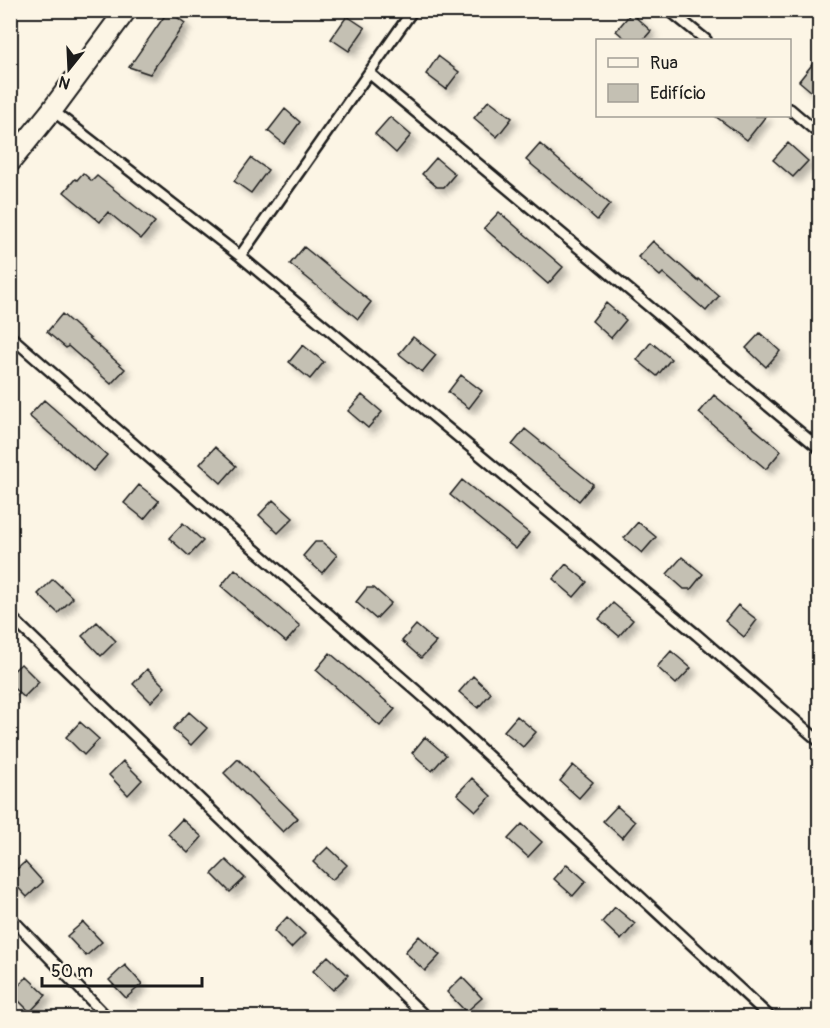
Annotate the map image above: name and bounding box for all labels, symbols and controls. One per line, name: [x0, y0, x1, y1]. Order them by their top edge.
north arrow: [39, 39, 99, 99]
legend: [596, 39, 791, 117]
text: Rua: [650, 52, 678, 75]
text: N: [56, 71, 73, 93]
text: Edifício: [650, 82, 706, 105]
scale bar: [42, 950, 202, 988]
text: 50 m: [51, 960, 93, 983]

